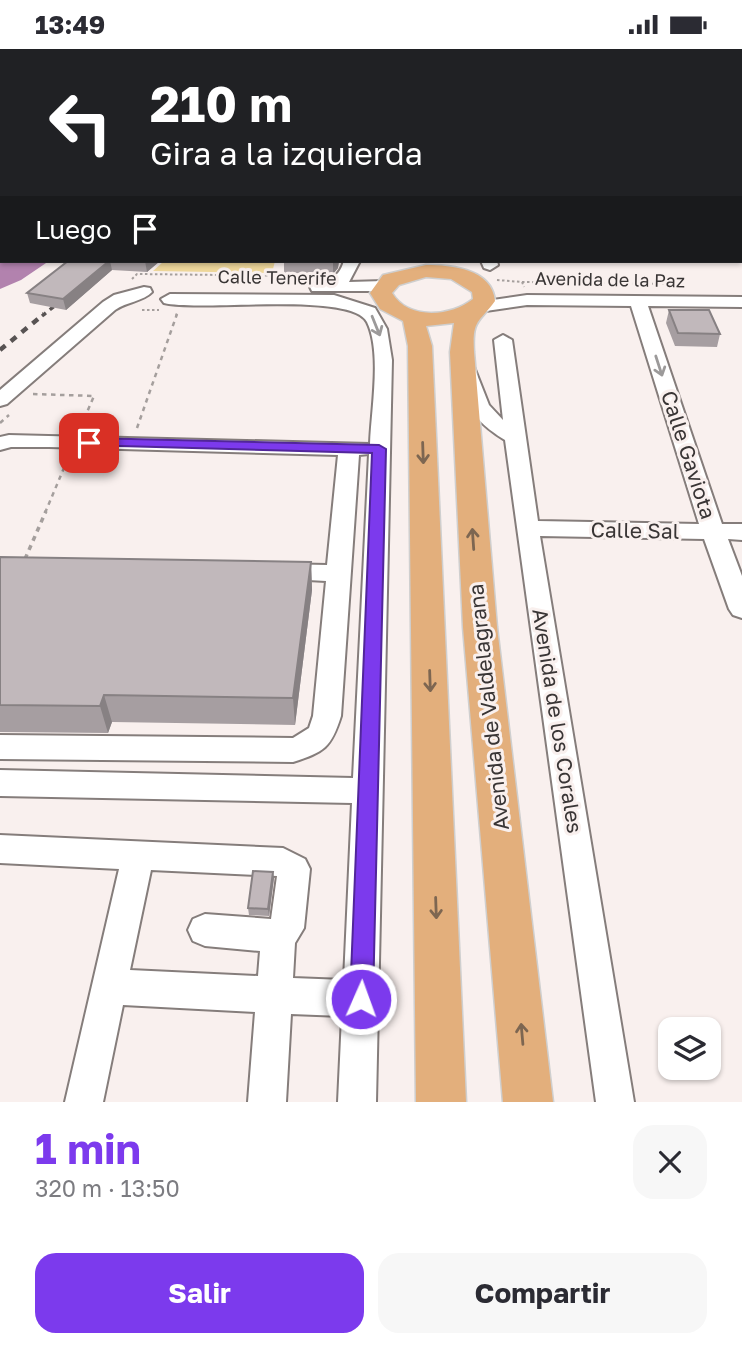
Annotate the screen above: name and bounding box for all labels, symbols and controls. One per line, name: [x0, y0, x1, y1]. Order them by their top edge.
text: 13:49: [35, 9, 105, 40]
text: 210 m: [150, 74, 292, 133]
icon: left: [35, 77, 126, 168]
text: Gira a la izquierda: [150, 134, 423, 172]
icon: arrive: [126, 210, 164, 248]
text: Luego: [35, 214, 112, 245]
street label: Calle Tenerife: [217, 265, 337, 289]
street label: Avenida de la Paz: [535, 267, 685, 291]
one-way arrow: [371, 315, 384, 336]
one-way arrow: [654, 354, 667, 376]
street label: Calle Gaviota: [656, 387, 722, 522]
pin: [59, 413, 119, 473]
icon: arrive: [70, 424, 108, 462]
one-way arrow: [417, 442, 430, 465]
street label: Calle Sal: [590, 516, 680, 544]
one-way arrow: [467, 528, 480, 551]
street label: Avenida de Valdelagrana: [462, 583, 514, 832]
street label: Avenida de los Corales: [527, 607, 589, 835]
one-way arrow: [423, 669, 436, 692]
one-way arrow: [429, 896, 443, 919]
position arrow: [324, 962, 398, 1036]
map controls: [658, 1017, 721, 1080]
button: layers: [658, 1017, 721, 1080]
one-way arrow: [515, 1023, 528, 1046]
text: 1 min: [35, 1123, 141, 1173]
button: close: [633, 1125, 707, 1199]
text: 320 m · 13:50: [35, 1174, 180, 1202]
button: Salir: [35, 1253, 364, 1333]
button: Compartir: [378, 1253, 707, 1333]

